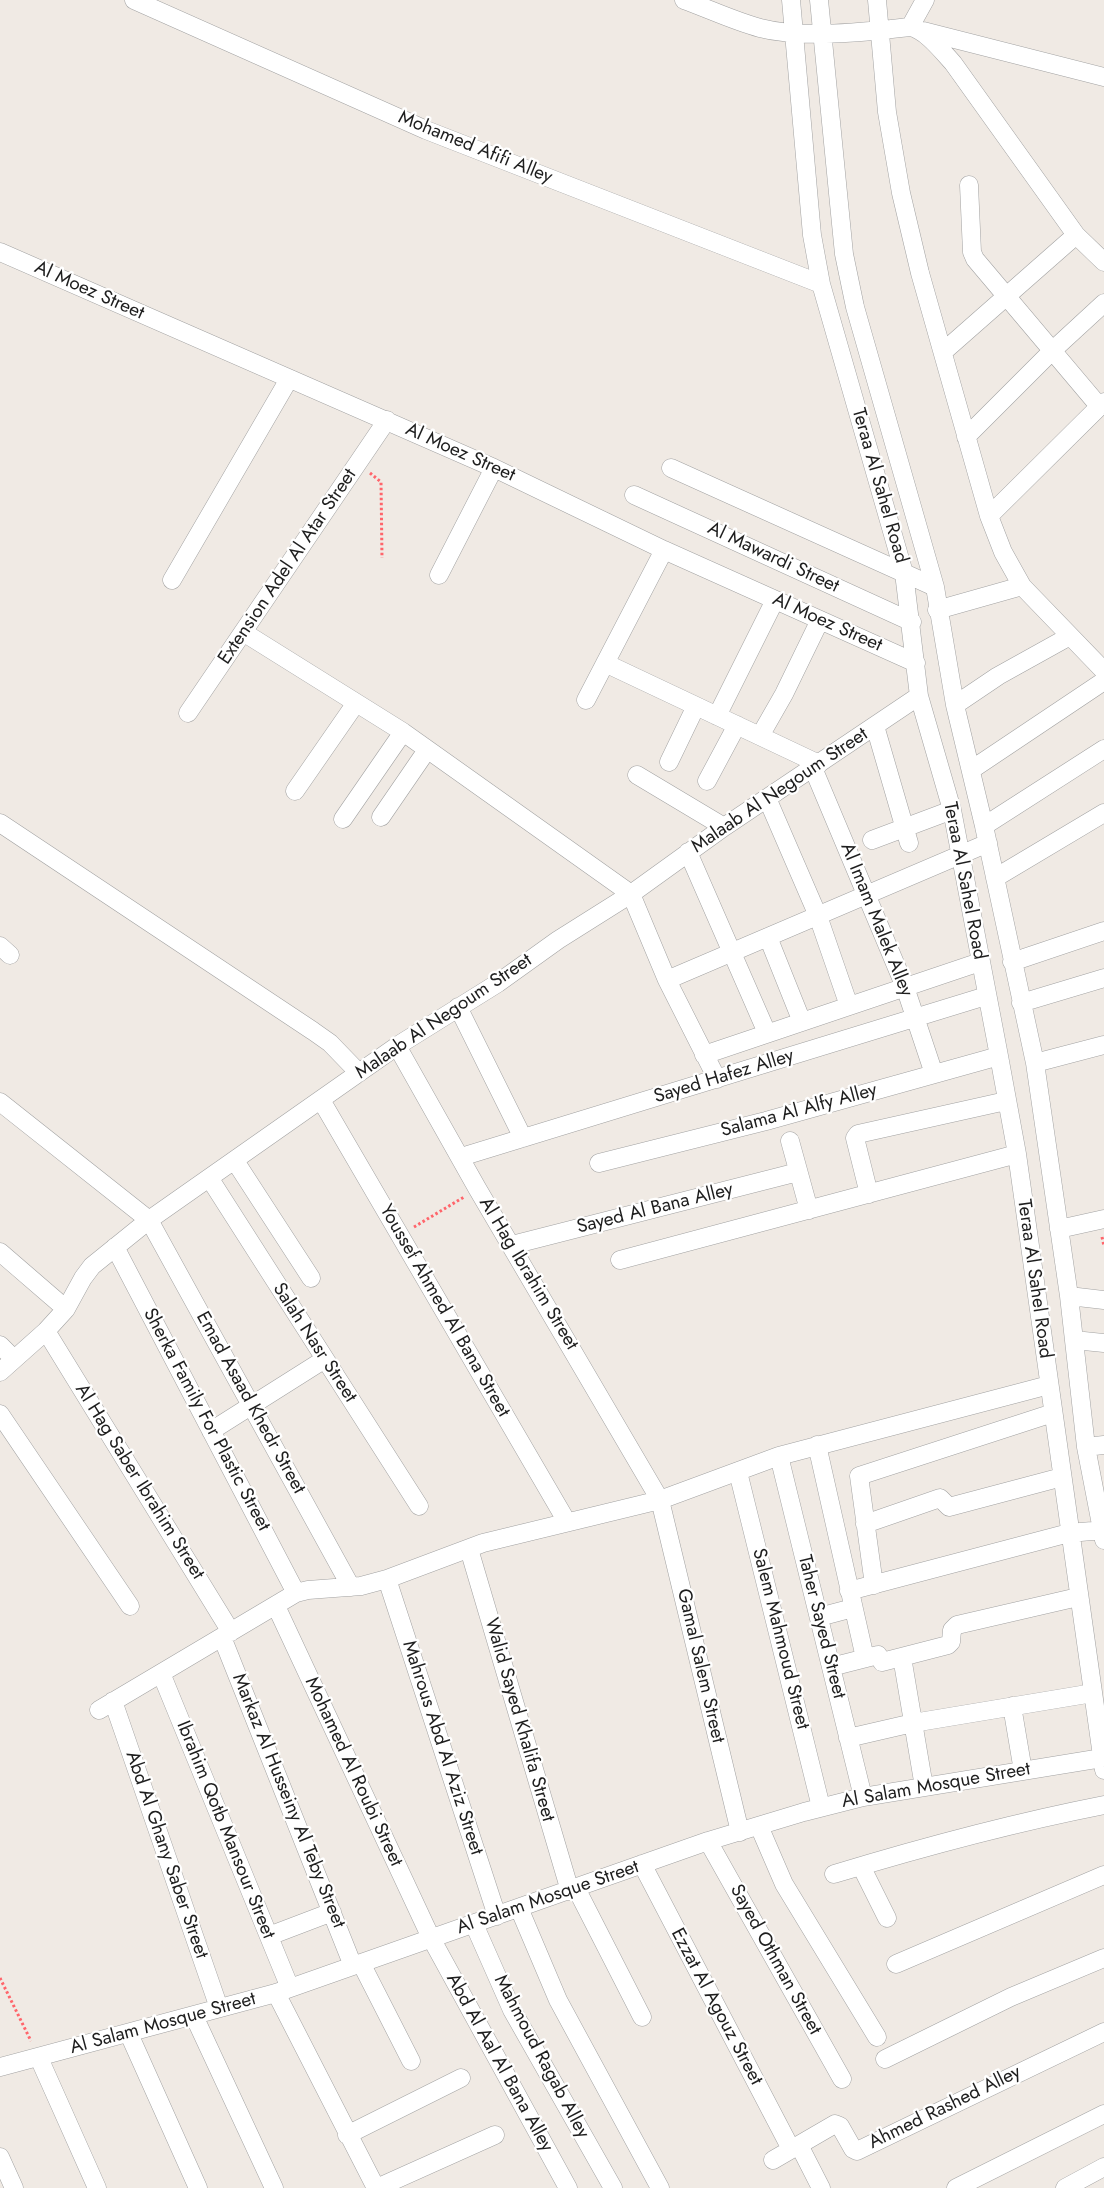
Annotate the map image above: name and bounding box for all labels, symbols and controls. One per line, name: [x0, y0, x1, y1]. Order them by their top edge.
street label: Mohamed Afifi Alley: [395, 107, 555, 189]
street label: Al Moez Street: [31, 257, 147, 325]
street label: Teraa Al Sahel Road: [846, 406, 912, 566]
street label: Al Moez Street: [402, 419, 518, 487]
street label: Extension Adel Al Atar Street: [214, 465, 362, 669]
street label: Al Mawardi Street: [704, 518, 842, 598]
street label: Al Moez Street: [769, 589, 885, 657]
street label: Malaab Al Negoum Street: [687, 723, 873, 859]
street label: Teraa Al Sahel Road: [938, 800, 990, 962]
street label: Al Imam Malek Alley: [835, 840, 917, 1000]
street label: Malaab Al Negoum Street: [351, 949, 537, 1085]
street label: Sayed Hafez Alley: [651, 1045, 797, 1109]
street label: Salama Al Alfy Alley: [718, 1079, 880, 1143]
street label: Sayed Al Bana Alley: [575, 1179, 735, 1239]
street label: Al Hag Ibrahim Street: [473, 1194, 583, 1354]
street label: Teraa Al Sahel Road: [1012, 1198, 1056, 1360]
street label: Youssef Ahmed Al Bana Street: [374, 1201, 514, 1421]
street label: Salah Nasr Street: [267, 1279, 361, 1407]
street label: Sherka Family For Plastic Street: [138, 1305, 274, 1535]
street label: Emad Asaad Khedr Street: [190, 1308, 310, 1498]
street label: Al Hag Saber Ibrahim Street: [69, 1380, 209, 1584]
street label: Salem Mahmoud Street: [746, 1546, 814, 1732]
street label: Taher Sayed Street: [792, 1553, 850, 1701]
street label: Gamal Salem Street: [671, 1587, 729, 1745]
street label: Walid Sayed Khalifa Street: [479, 1616, 559, 1824]
street label: Mahrous Abd Al Aziz Street: [397, 1638, 487, 1858]
street label: Markaz Al Husseiny Al Teby Street: [226, 1670, 350, 1932]
street label: Mohamed Al Roubi Street: [299, 1674, 407, 1870]
street label: Ibrahim Qotb Mansour Street: [171, 1718, 279, 1942]
street label: Abd Al Ghany Saber Street: [120, 1748, 212, 1962]
street label: Al Salam Mosque Street: [840, 1758, 1032, 1814]
street label: Al Salam Mosque Street: [454, 1856, 642, 1940]
street label: Sayed Othman Street: [724, 1881, 826, 2039]
street label: Ezzat Al Agouz Street: [665, 1925, 767, 2089]
street label: Abd Al Aal Al Bana Alley: [440, 1970, 558, 2156]
street label: Mahmoud Ragab Alley: [488, 1971, 594, 2143]
street label: Al Salam Mosque Street: [68, 1988, 258, 2060]
street label: Ahmed Rashed Alley: [865, 2061, 1025, 2155]

